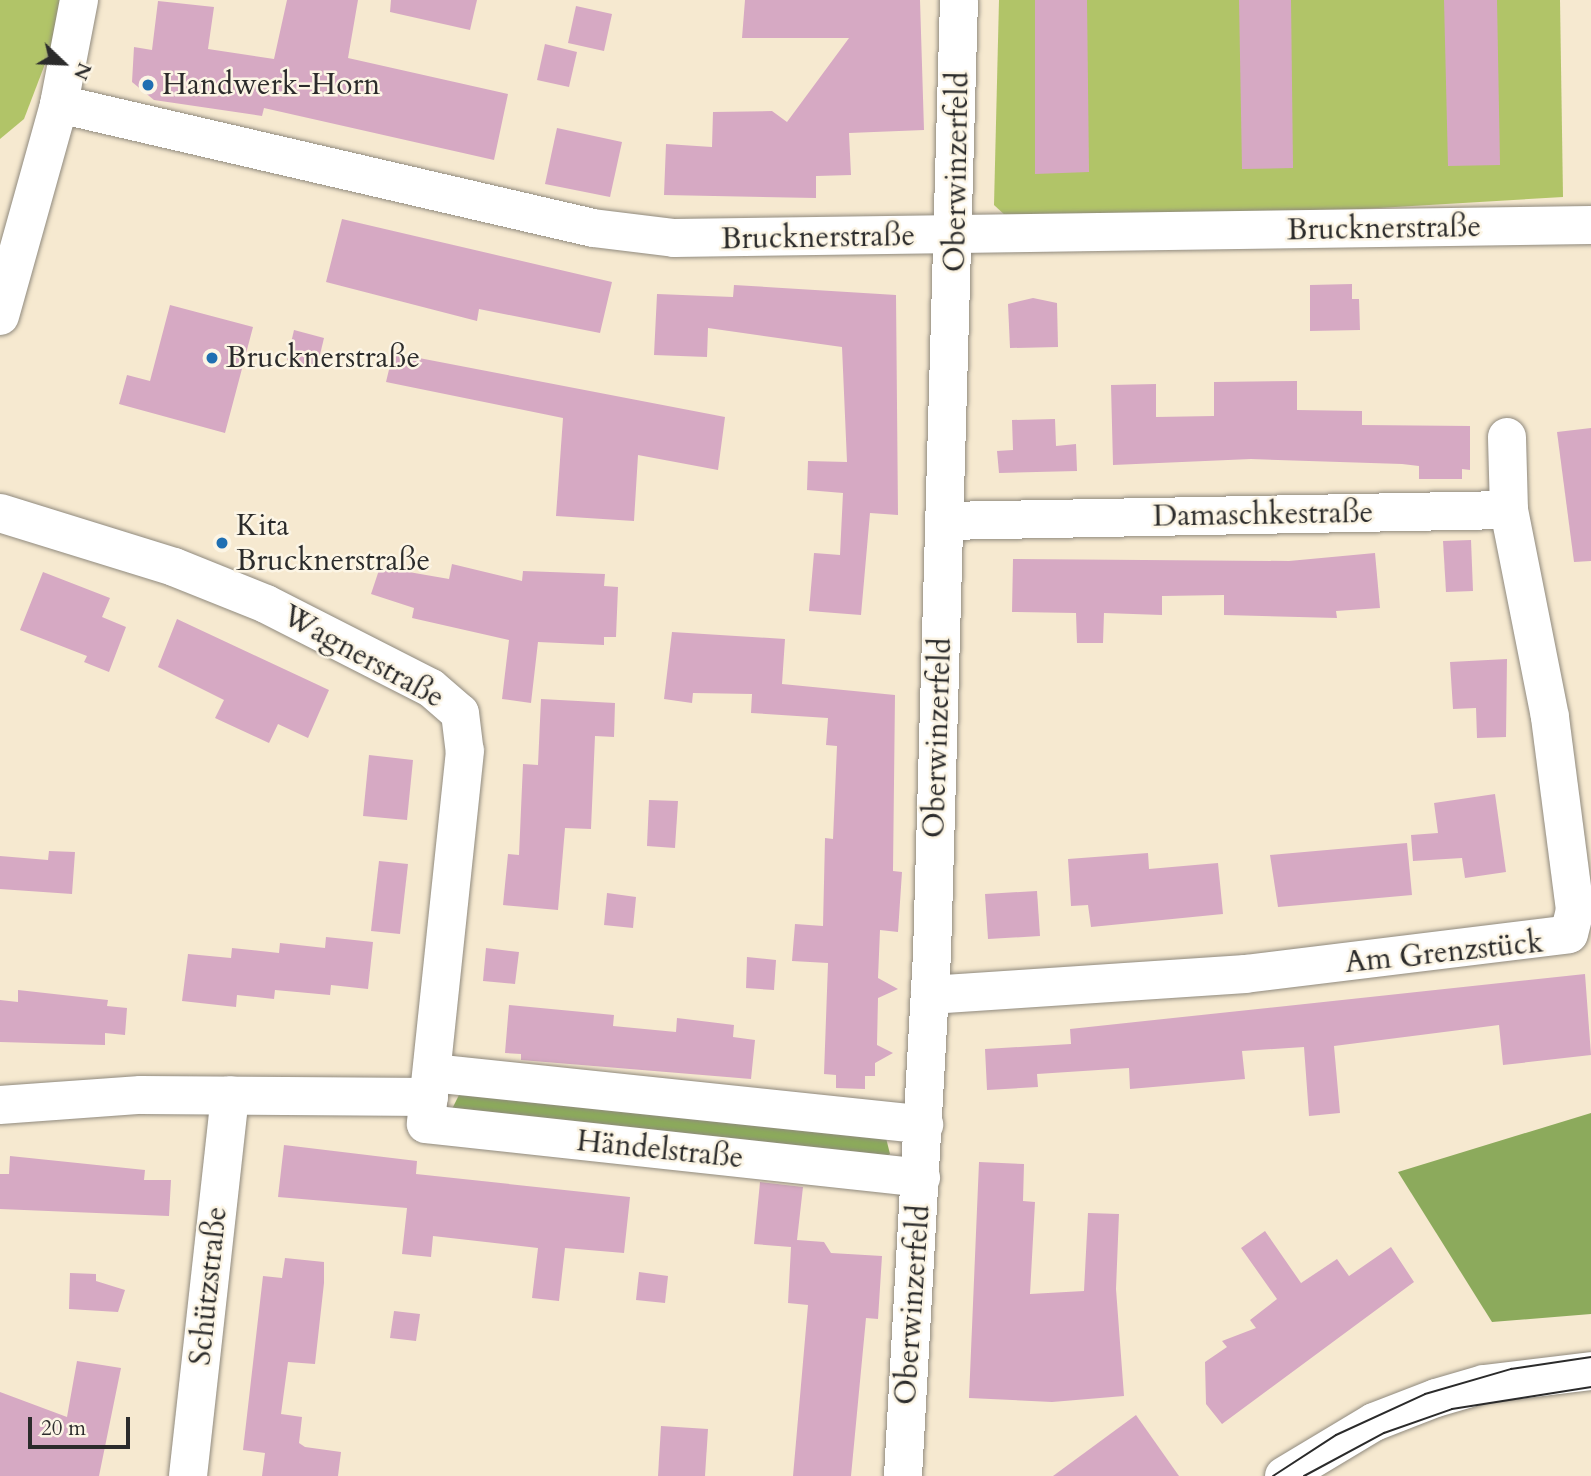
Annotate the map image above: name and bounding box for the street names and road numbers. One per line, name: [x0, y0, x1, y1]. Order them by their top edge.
street label: Oberwinzerfeld: [937, 71, 977, 273]
street label: Brucknerstraße: [1287, 209, 1481, 249]
street label: Brucknerstraße: [721, 218, 915, 258]
street label: Damaschkestraße: [1152, 495, 1374, 535]
street label: Wagnerstraße: [276, 598, 450, 716]
street label: Oberwinzerfeld: [917, 637, 959, 839]
street label: Am Grenzstück: [1343, 925, 1545, 981]
street label: Händelstraße: [575, 1123, 745, 1177]
street label: Oberwinzerfeld: [888, 1204, 938, 1406]
street label: Schützstraße: [183, 1205, 235, 1367]

